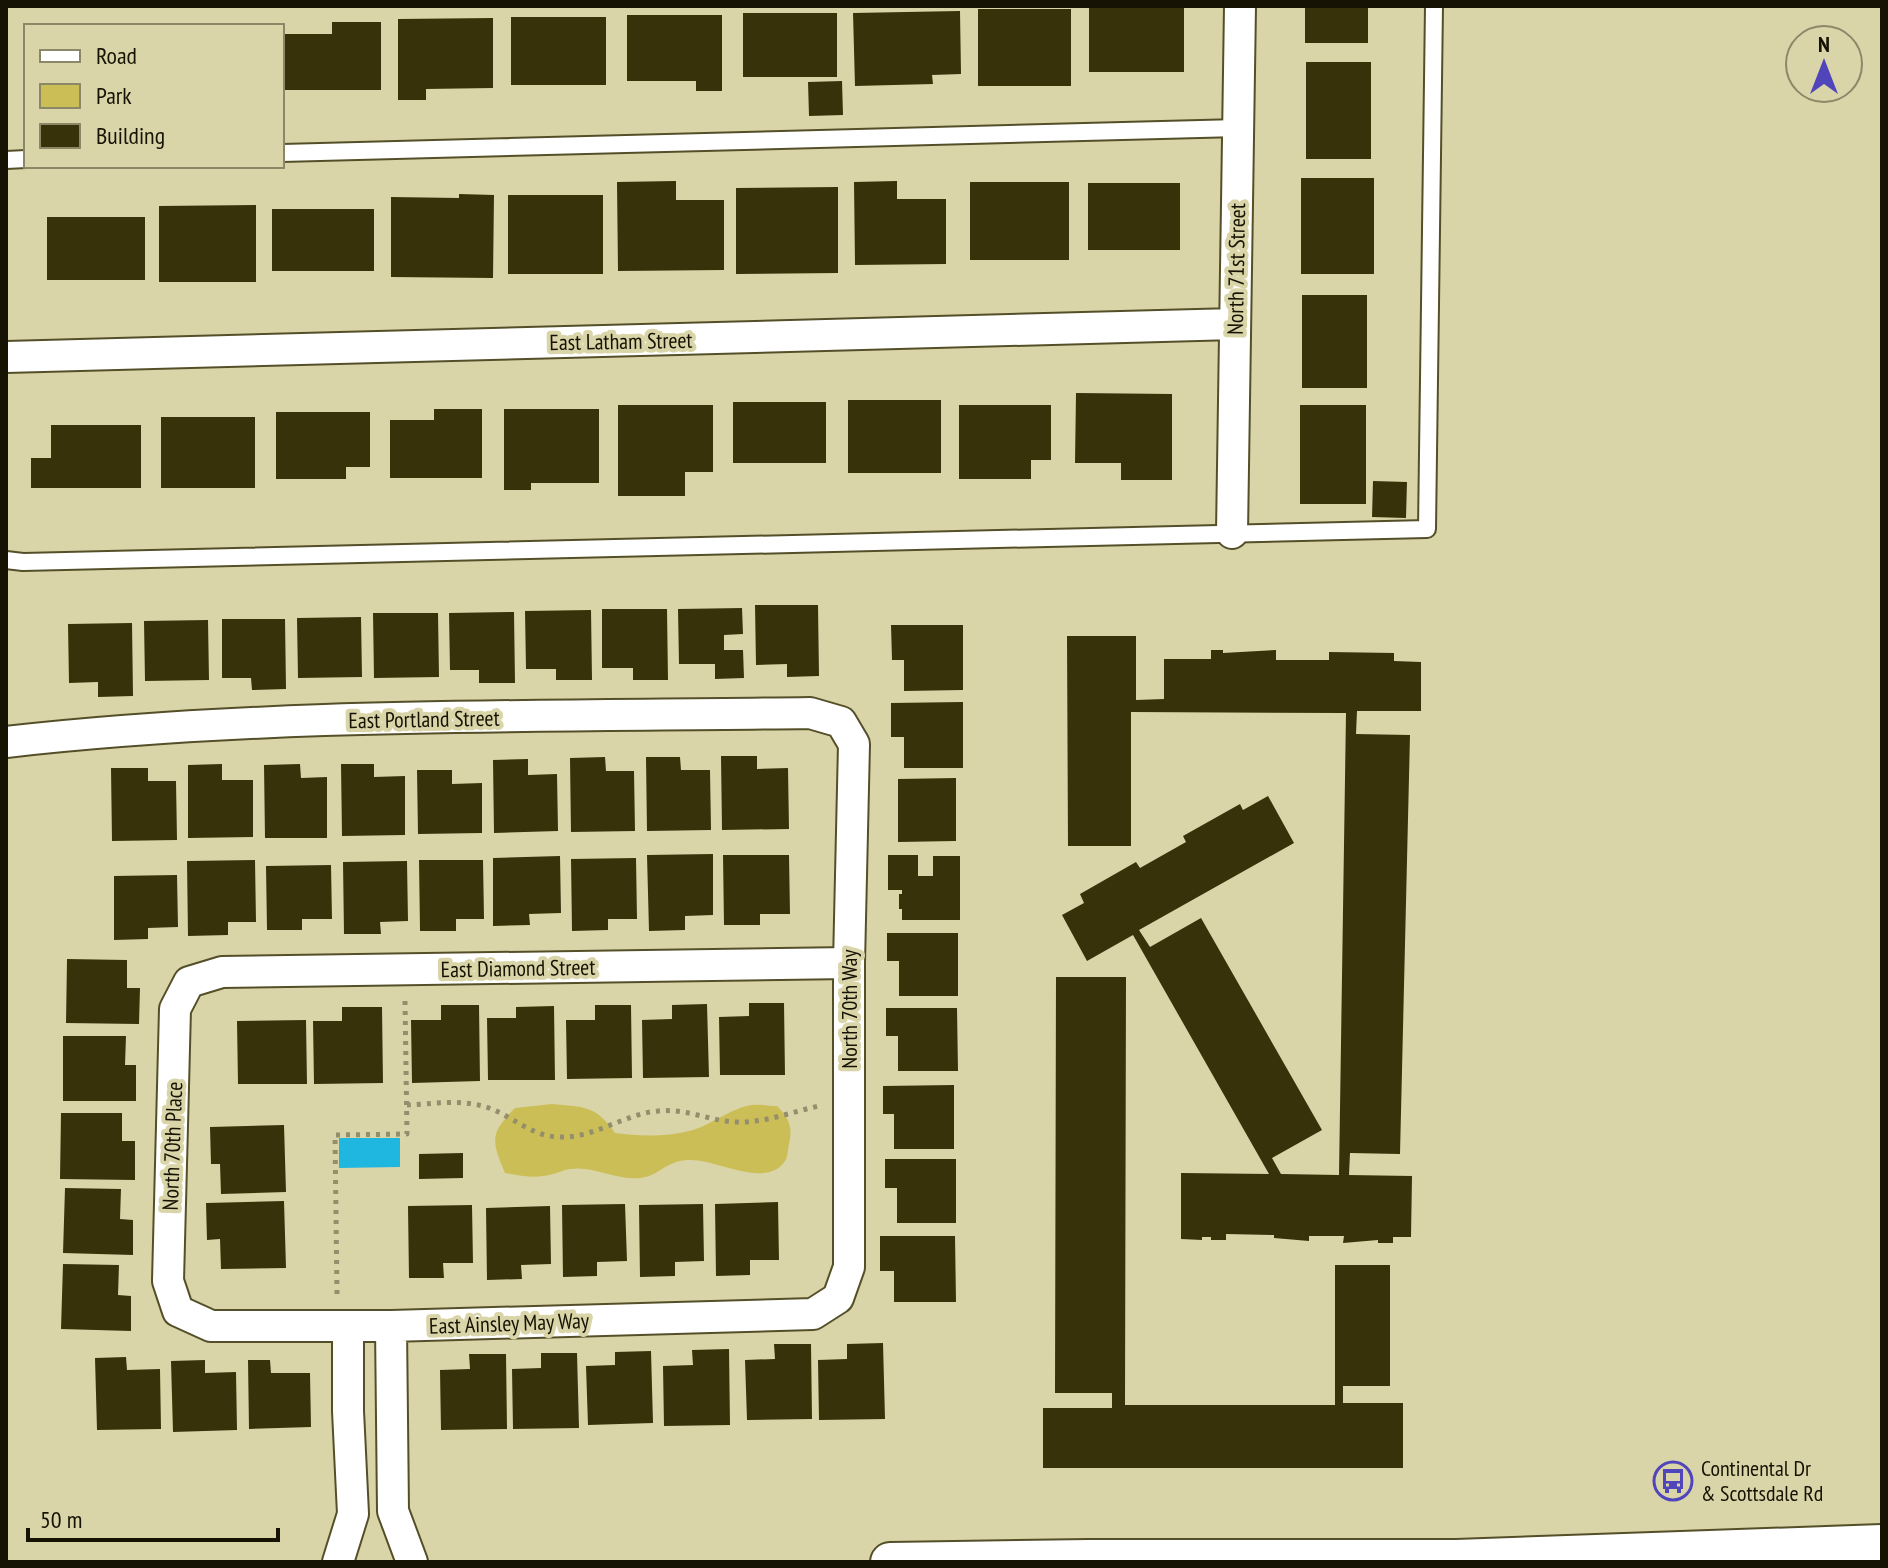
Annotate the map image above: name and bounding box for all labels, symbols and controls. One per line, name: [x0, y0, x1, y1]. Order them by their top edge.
legend: [24, 24, 284, 168]
north arrow: [1784, 24, 1864, 104]
text: N: [1818, 30, 1830, 58]
text: Road: [96, 40, 137, 71]
text: Park: [96, 80, 132, 111]
text: Building: [96, 120, 165, 151]
street label: North 71st Street: [1221, 203, 1251, 335]
street label: East Latham Street: [549, 326, 693, 356]
street label: East Portland Street: [348, 704, 500, 734]
street label: North 70th Way: [835, 949, 863, 1069]
street label: East Diamond Street: [440, 953, 596, 983]
street label: North 70th Place: [156, 1081, 188, 1211]
street label: East Ainsley May Way: [429, 1306, 590, 1340]
place label: Continental Dr & Scottsdale Rd: [1701, 1454, 1823, 1507]
bus stop icon: Continental Dr & Scottsdale Rd: [1652, 1460, 1694, 1502]
scale bar: [28, 1492, 278, 1542]
text: 50 m: [40, 1504, 82, 1535]

